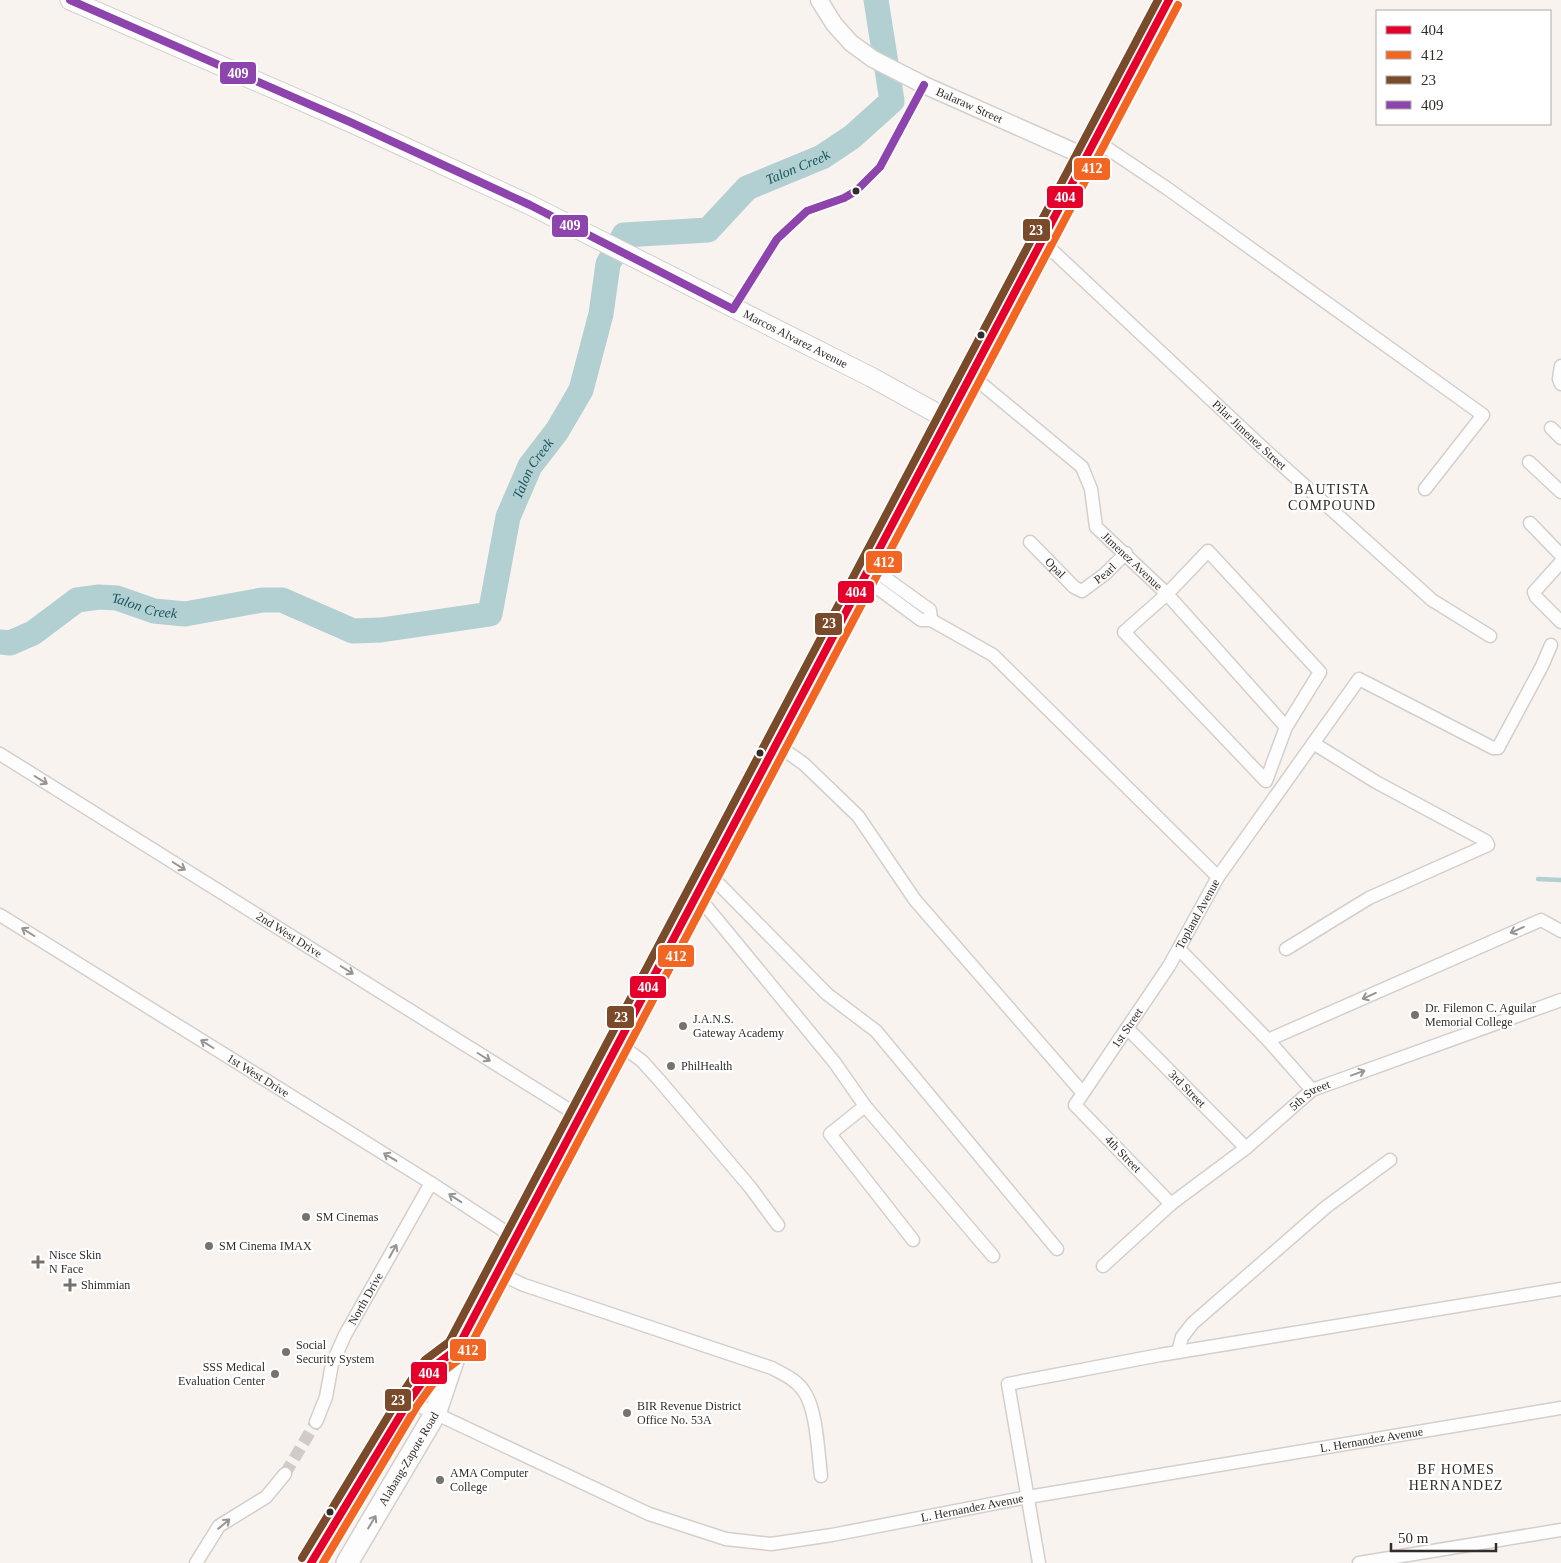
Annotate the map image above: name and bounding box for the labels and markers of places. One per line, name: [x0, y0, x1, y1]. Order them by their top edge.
unlabelled marker: [851, 186, 861, 196]
unlabelled marker: [976, 330, 986, 340]
unlabelled marker: [755, 748, 765, 758]
place label: Dr. Filemon C. Aguilar Memorial College: [1425, 1001, 1536, 1029]
marker: Dr. Filemon C. Aguilar Memorial College: [1409, 1009, 1421, 1021]
place label: J.A.N.S. Gateway Academy: [693, 1012, 784, 1040]
marker: J.A.N.S. Gateway Academy: [677, 1020, 689, 1032]
place label: PhilHealth: [681, 1059, 732, 1073]
marker: PhilHealth: [665, 1060, 677, 1072]
place label: SM Cinemas: [316, 1210, 379, 1224]
marker: SM Cinemas: [300, 1211, 312, 1223]
place label: SM Cinema IMAX: [219, 1239, 312, 1253]
marker: SM Cinema IMAX: [203, 1240, 215, 1252]
place label: Nisce Skin N Face: [49, 1248, 101, 1276]
marker: Nisce Skin N Face: [31, 1255, 45, 1269]
marker: Shimmian: [63, 1278, 77, 1292]
place label: Shimmian: [81, 1278, 130, 1292]
place label: Social Security System: [296, 1338, 375, 1366]
marker: Social Security System: [280, 1346, 292, 1358]
place label: SSS Medical Evaluation Center: [178, 1360, 266, 1388]
marker: SSS Medical Evaluation Center: [269, 1368, 281, 1380]
place label: BIR Revenue District Office No. 53A: [637, 1399, 742, 1427]
marker: BIR Revenue District Office No. 53A: [621, 1407, 633, 1419]
place label: AMA Computer College: [450, 1466, 528, 1494]
marker: AMA Computer College: [434, 1474, 446, 1486]
unlabelled marker: [325, 1507, 335, 1517]

